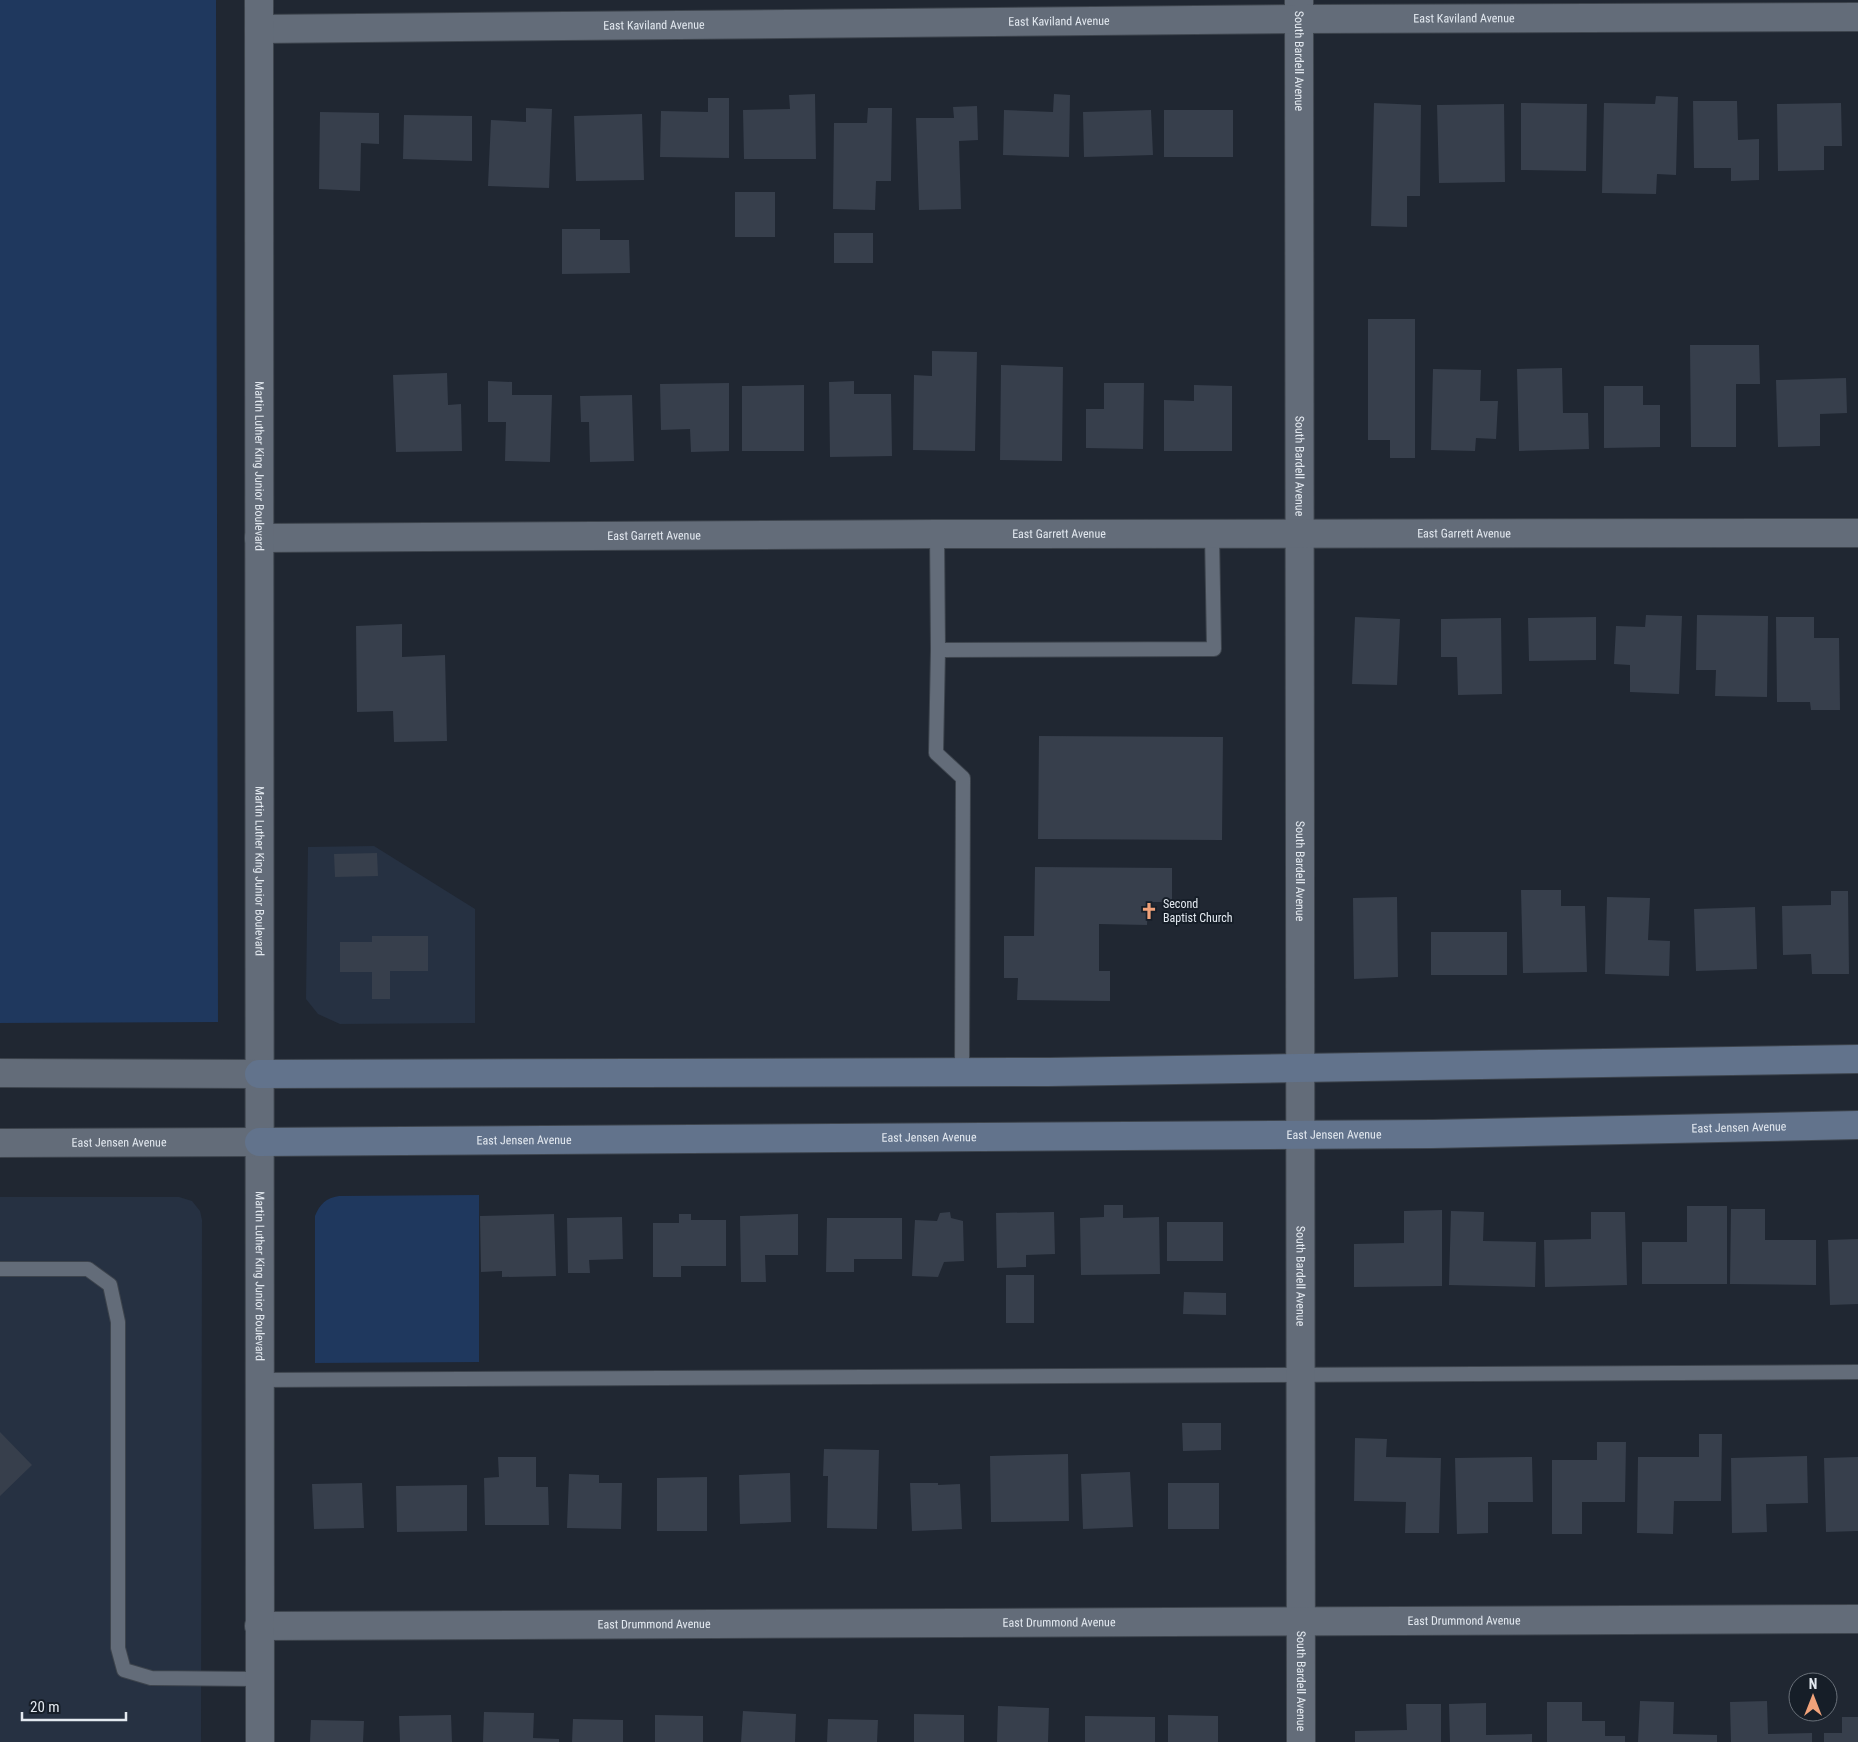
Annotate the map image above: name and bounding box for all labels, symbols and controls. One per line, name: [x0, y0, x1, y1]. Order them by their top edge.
street label: South Bardell Avenue: [1292, 11, 1306, 112]
street label: East Kaviland Avenue: [1413, 11, 1515, 26]
street label: East Kaviland Avenue: [1008, 14, 1110, 29]
street label: East Kaviland Avenue: [603, 18, 705, 33]
street label: Martin Luther King Junior Boulevard: [252, 381, 266, 551]
street label: South Bardell Avenue: [1292, 416, 1307, 517]
street label: East Garrett Avenue: [1417, 526, 1511, 540]
street label: East Garrett Avenue: [1012, 527, 1106, 541]
street label: East Garrett Avenue: [607, 528, 701, 543]
street label: Martin Luther King Junior Boulevard: [252, 786, 267, 956]
street label: South Bardell Avenue: [1293, 821, 1307, 922]
place label: Second Baptist Church: [1163, 897, 1233, 925]
church icon: Second Baptist Church: [1139, 901, 1159, 921]
street label: East Jensen Avenue: [1691, 1120, 1787, 1136]
street label: East Jensen Avenue: [1286, 1127, 1382, 1142]
street label: East Jensen Avenue: [881, 1130, 977, 1145]
street label: East Jensen Avenue: [476, 1133, 572, 1148]
street label: East Jensen Avenue: [71, 1135, 167, 1150]
street label: Martin Luther King Junior Boulevard: [253, 1191, 267, 1361]
street label: South Bardell Avenue: [1293, 1226, 1308, 1327]
street label: East Drummond Avenue: [1407, 1613, 1521, 1628]
street label: East Drummond Avenue: [1002, 1615, 1116, 1630]
street label: East Drummond Avenue: [597, 1617, 711, 1632]
street label: South Bardell Avenue: [1294, 1631, 1308, 1732]
north arrow: [1788, 1672, 1838, 1722]
text: N: [1809, 1676, 1817, 1692]
scale bar: [22, 1690, 126, 1722]
text: 20 m: [30, 1698, 60, 1716]

